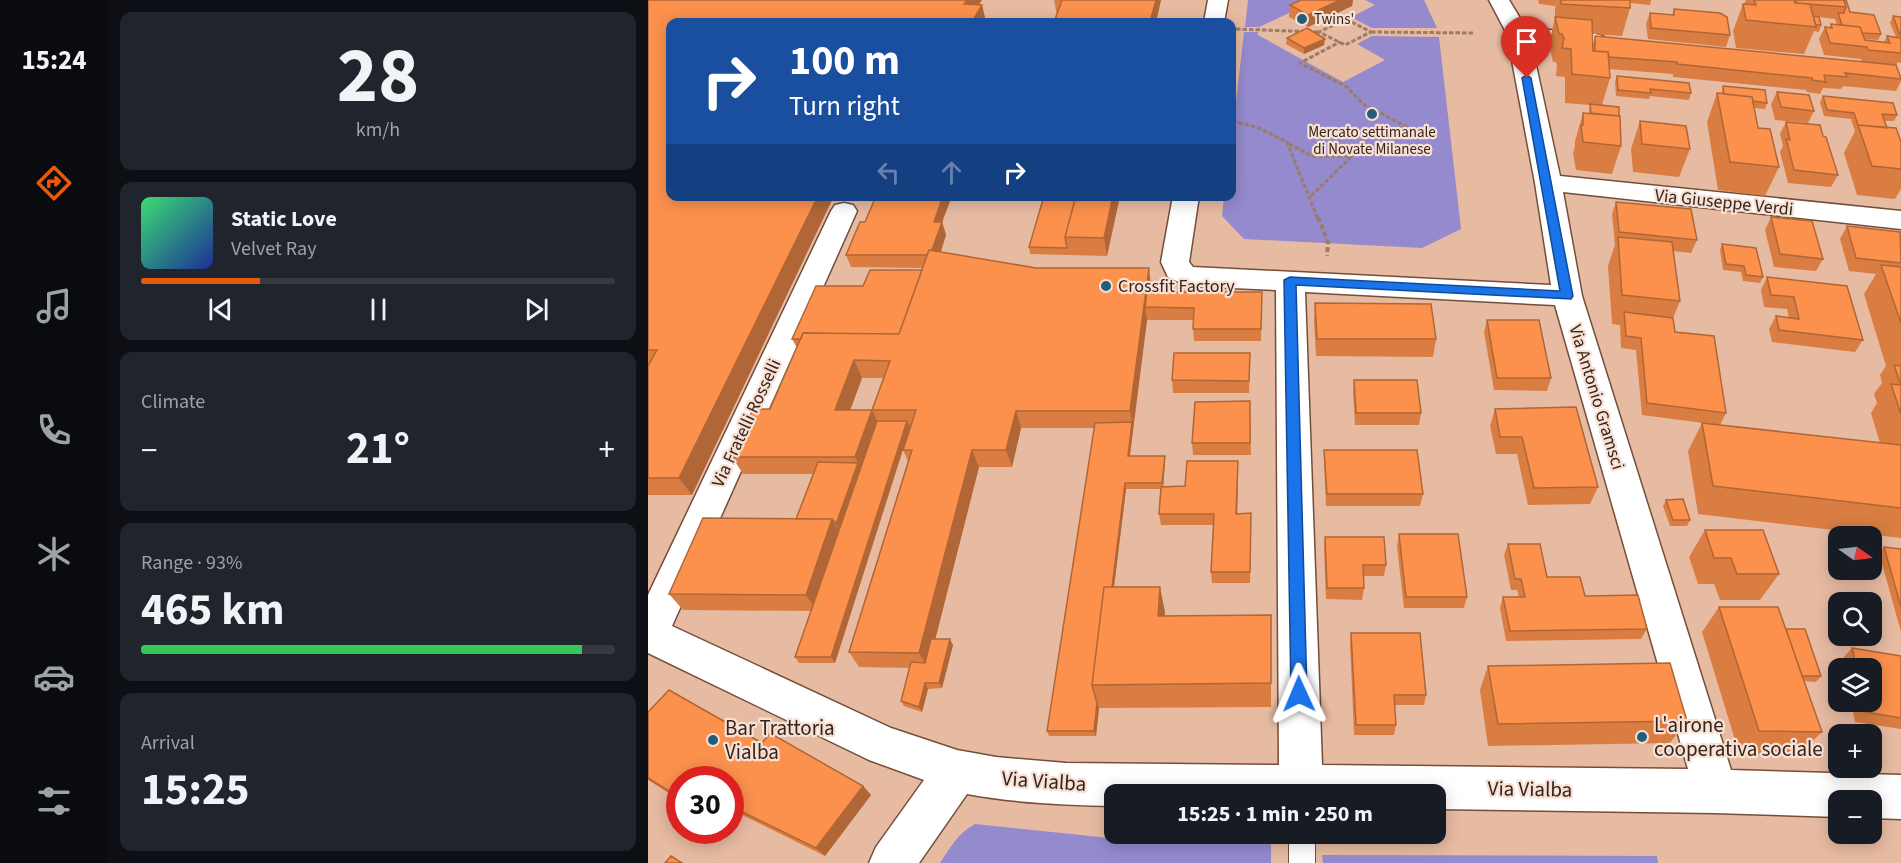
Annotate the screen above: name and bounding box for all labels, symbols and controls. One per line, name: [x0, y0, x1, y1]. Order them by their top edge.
place label: Twins': [1314, 9, 1354, 30]
marker: Twins': [1295, 12, 1309, 26]
pin: [1501, 16, 1552, 78]
text: 28: [337, 21, 419, 132]
icon: arrive: [1510, 25, 1543, 58]
text: 100 m: [789, 31, 900, 91]
text: 15:24: [21, 41, 87, 80]
icon: right: [690, 42, 768, 120]
text: Turn right: [789, 87, 900, 126]
marker: Mercato settimanale di Novate Milanese: [1365, 107, 1379, 121]
text: km/h: [356, 116, 400, 144]
place label: Mercato settimanale di Novate Milanese: [1308, 122, 1436, 160]
icon: left: [872, 156, 905, 189]
icon: ahead: [935, 156, 968, 189]
icon: right: [998, 156, 1031, 189]
icon: directions: [33, 162, 75, 204]
street label: Via Giuseppe Verdi: [1653, 183, 1794, 222]
text: Static Love: [231, 203, 337, 235]
text: Velvet Ray: [231, 235, 317, 263]
place label: Crossfit Factory: [1118, 274, 1235, 299]
marker: Crossfit Factory: [1099, 279, 1113, 293]
icon: music: [33, 285, 75, 327]
icon: previous: [204, 293, 237, 326]
icon: pause: [362, 293, 395, 326]
icon: next: [520, 293, 553, 326]
street label: Via Antonio Gramsci: [1563, 322, 1630, 473]
street label: Via Fratelli Rosselli: [706, 355, 787, 491]
text: Climate: [141, 388, 205, 416]
icon: phone: [33, 409, 75, 451]
text: 21°: [346, 417, 410, 481]
text: −: [141, 427, 157, 474]
text: +: [599, 427, 615, 474]
north arrow: [1828, 526, 1882, 580]
map controls: [1828, 526, 1882, 844]
icon: climate: [33, 533, 75, 575]
text: Range · 93%: [141, 549, 242, 577]
text: 465 km: [141, 578, 285, 642]
button: search: [1828, 592, 1882, 646]
icon: car: [33, 656, 75, 698]
button: layers: [1828, 658, 1882, 712]
position arrow: [1267, 662, 1331, 726]
place label: L'airone cooperativa sociale: [1654, 710, 1823, 764]
place label: Bar Trattoria Vialba: [725, 713, 835, 767]
button: +: [1828, 724, 1882, 778]
text: Arrival: [141, 729, 195, 757]
marker: L'airone cooperativa sociale: [1635, 730, 1649, 744]
marker: Bar Trattoria Vialba: [706, 733, 720, 747]
text: 15:25: [141, 758, 250, 822]
street label: Via Vialba: [1001, 763, 1087, 799]
speed limit sign: 30: [666, 766, 744, 844]
street label: Via Vialba: [1487, 773, 1573, 805]
icon: filters: [33, 780, 75, 822]
button: −: [1828, 790, 1882, 844]
text: 15:25 · 1 min · 250 m: [1177, 798, 1373, 830]

